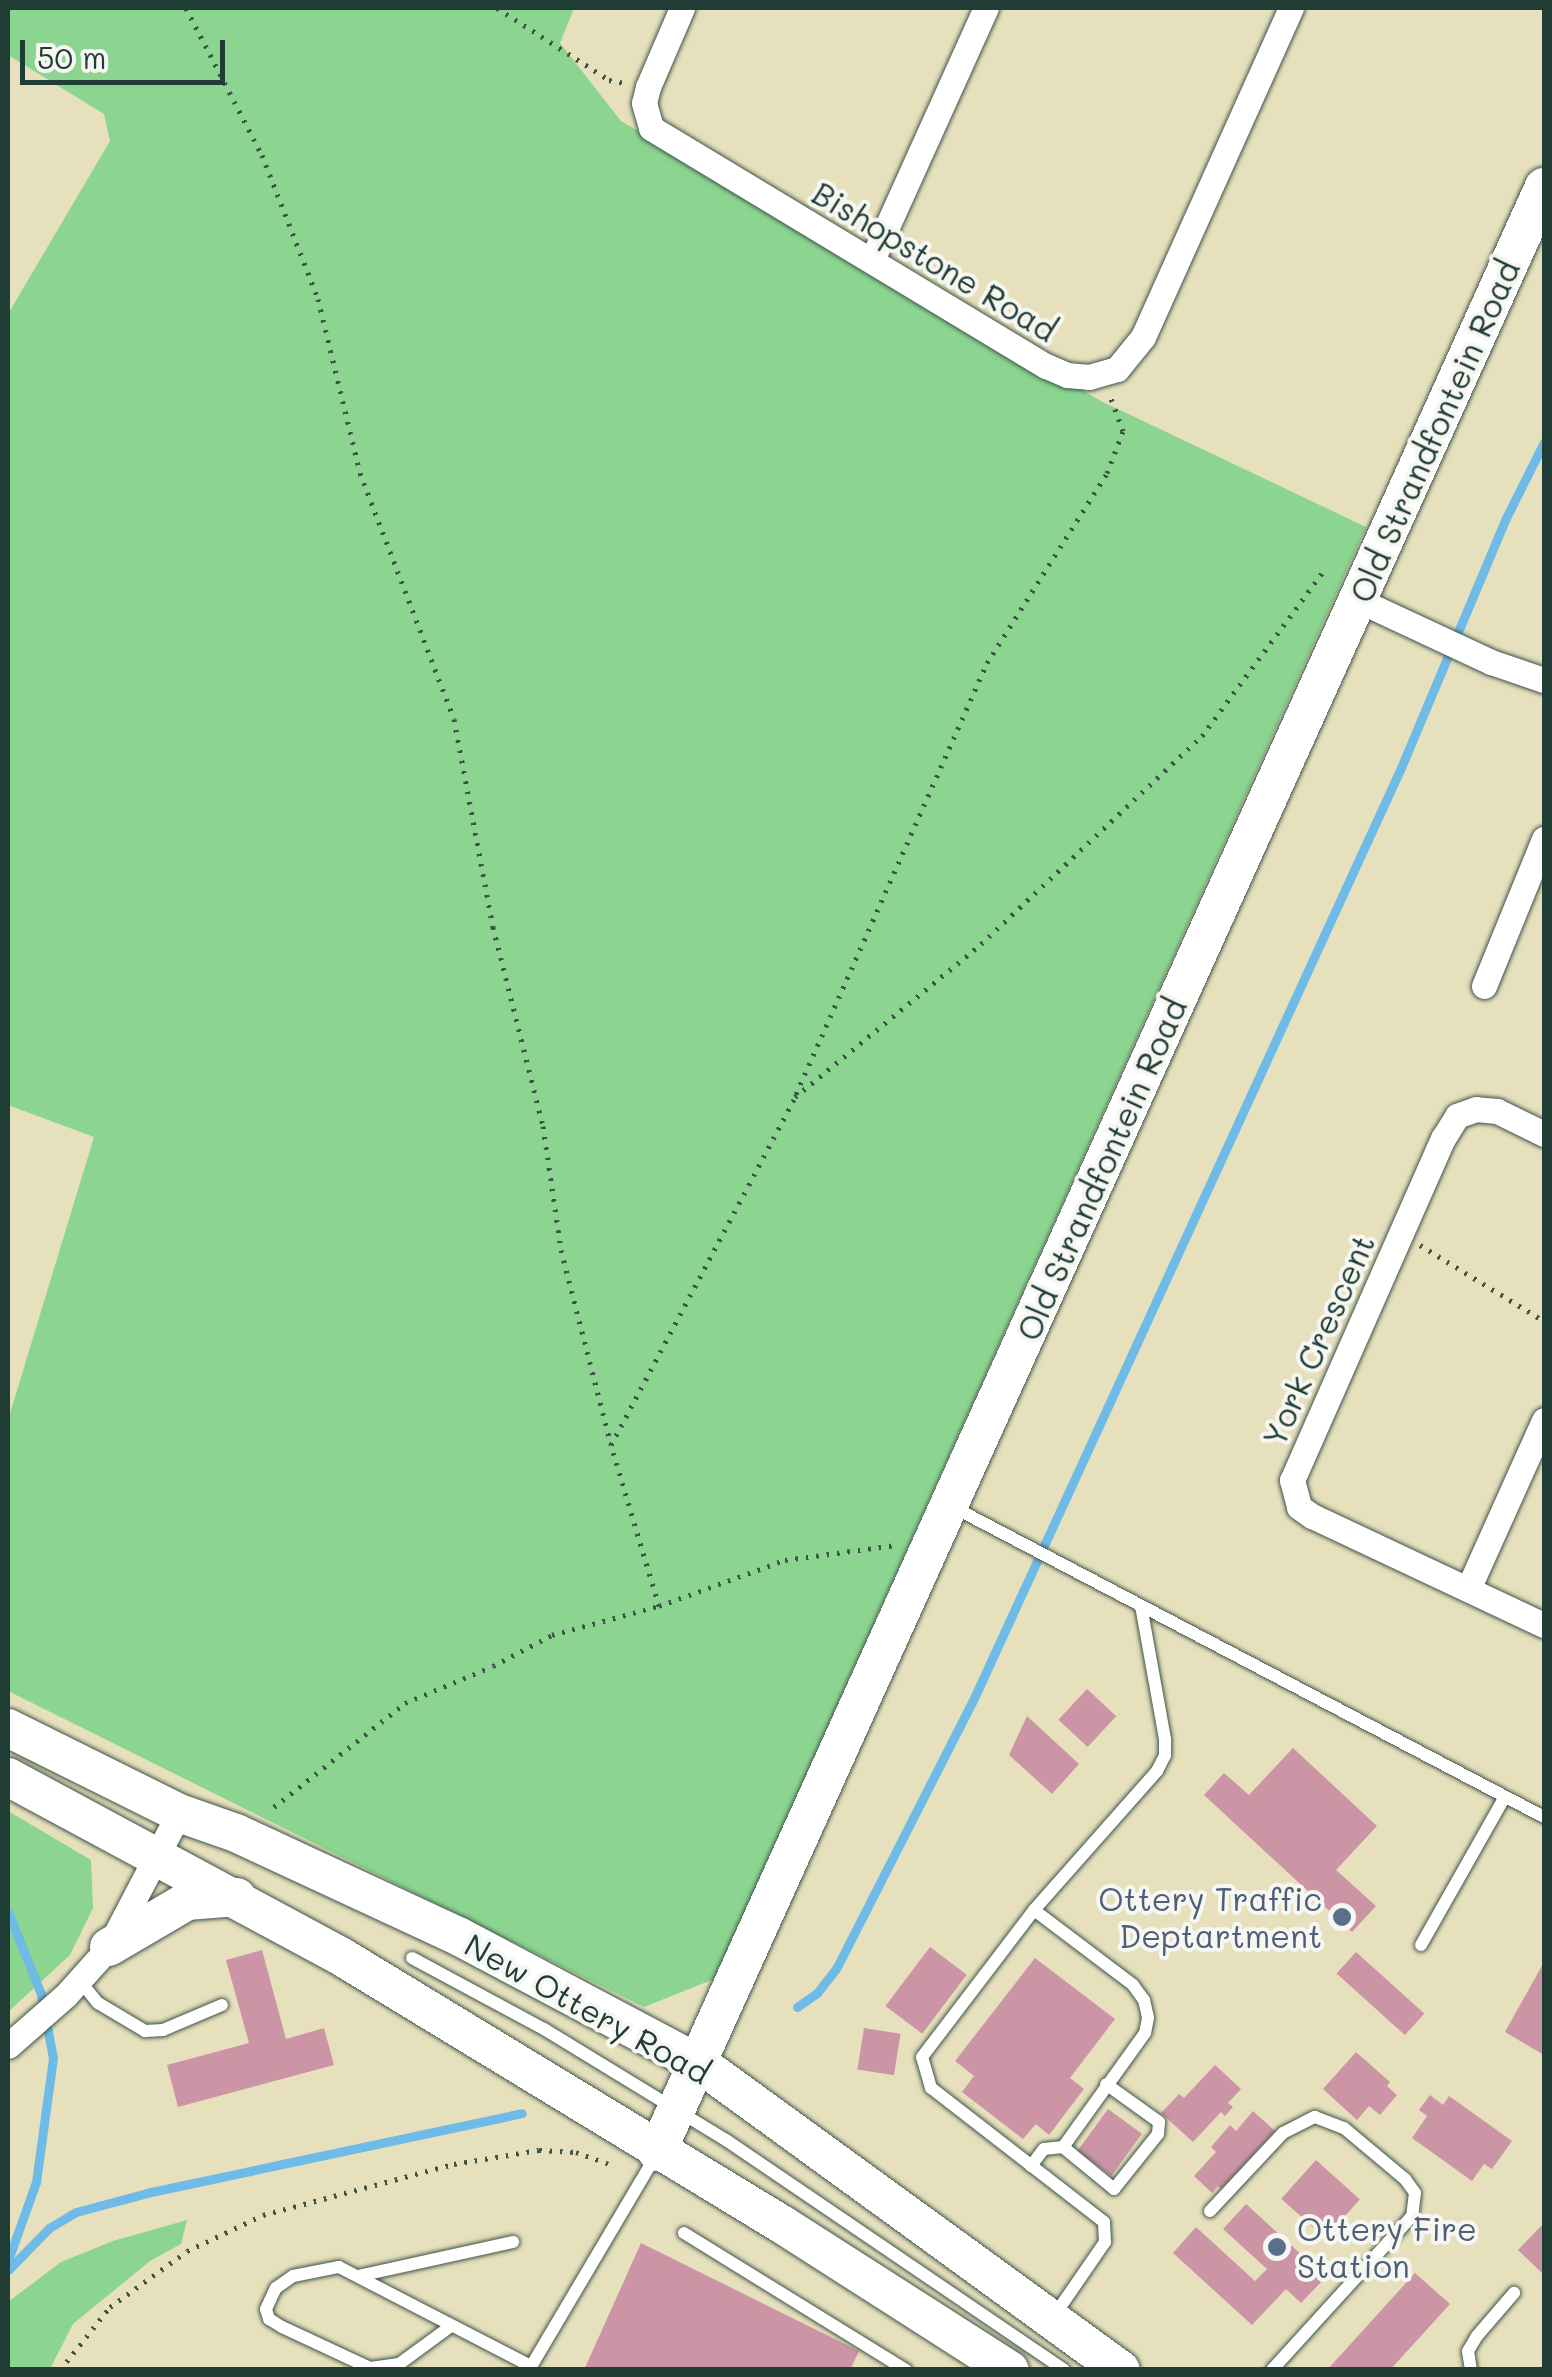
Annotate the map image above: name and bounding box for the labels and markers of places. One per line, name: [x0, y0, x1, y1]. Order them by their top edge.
place label: Ottery Traffic Deptartment: [1098, 1880, 1322, 1955]
marker: Ottery Traffic Deptartment: [1331, 1906, 1353, 1928]
place label: Ottery Fire Station: [1297, 2210, 1477, 2285]
marker: Ottery Fire Station: [1266, 2236, 1288, 2258]

